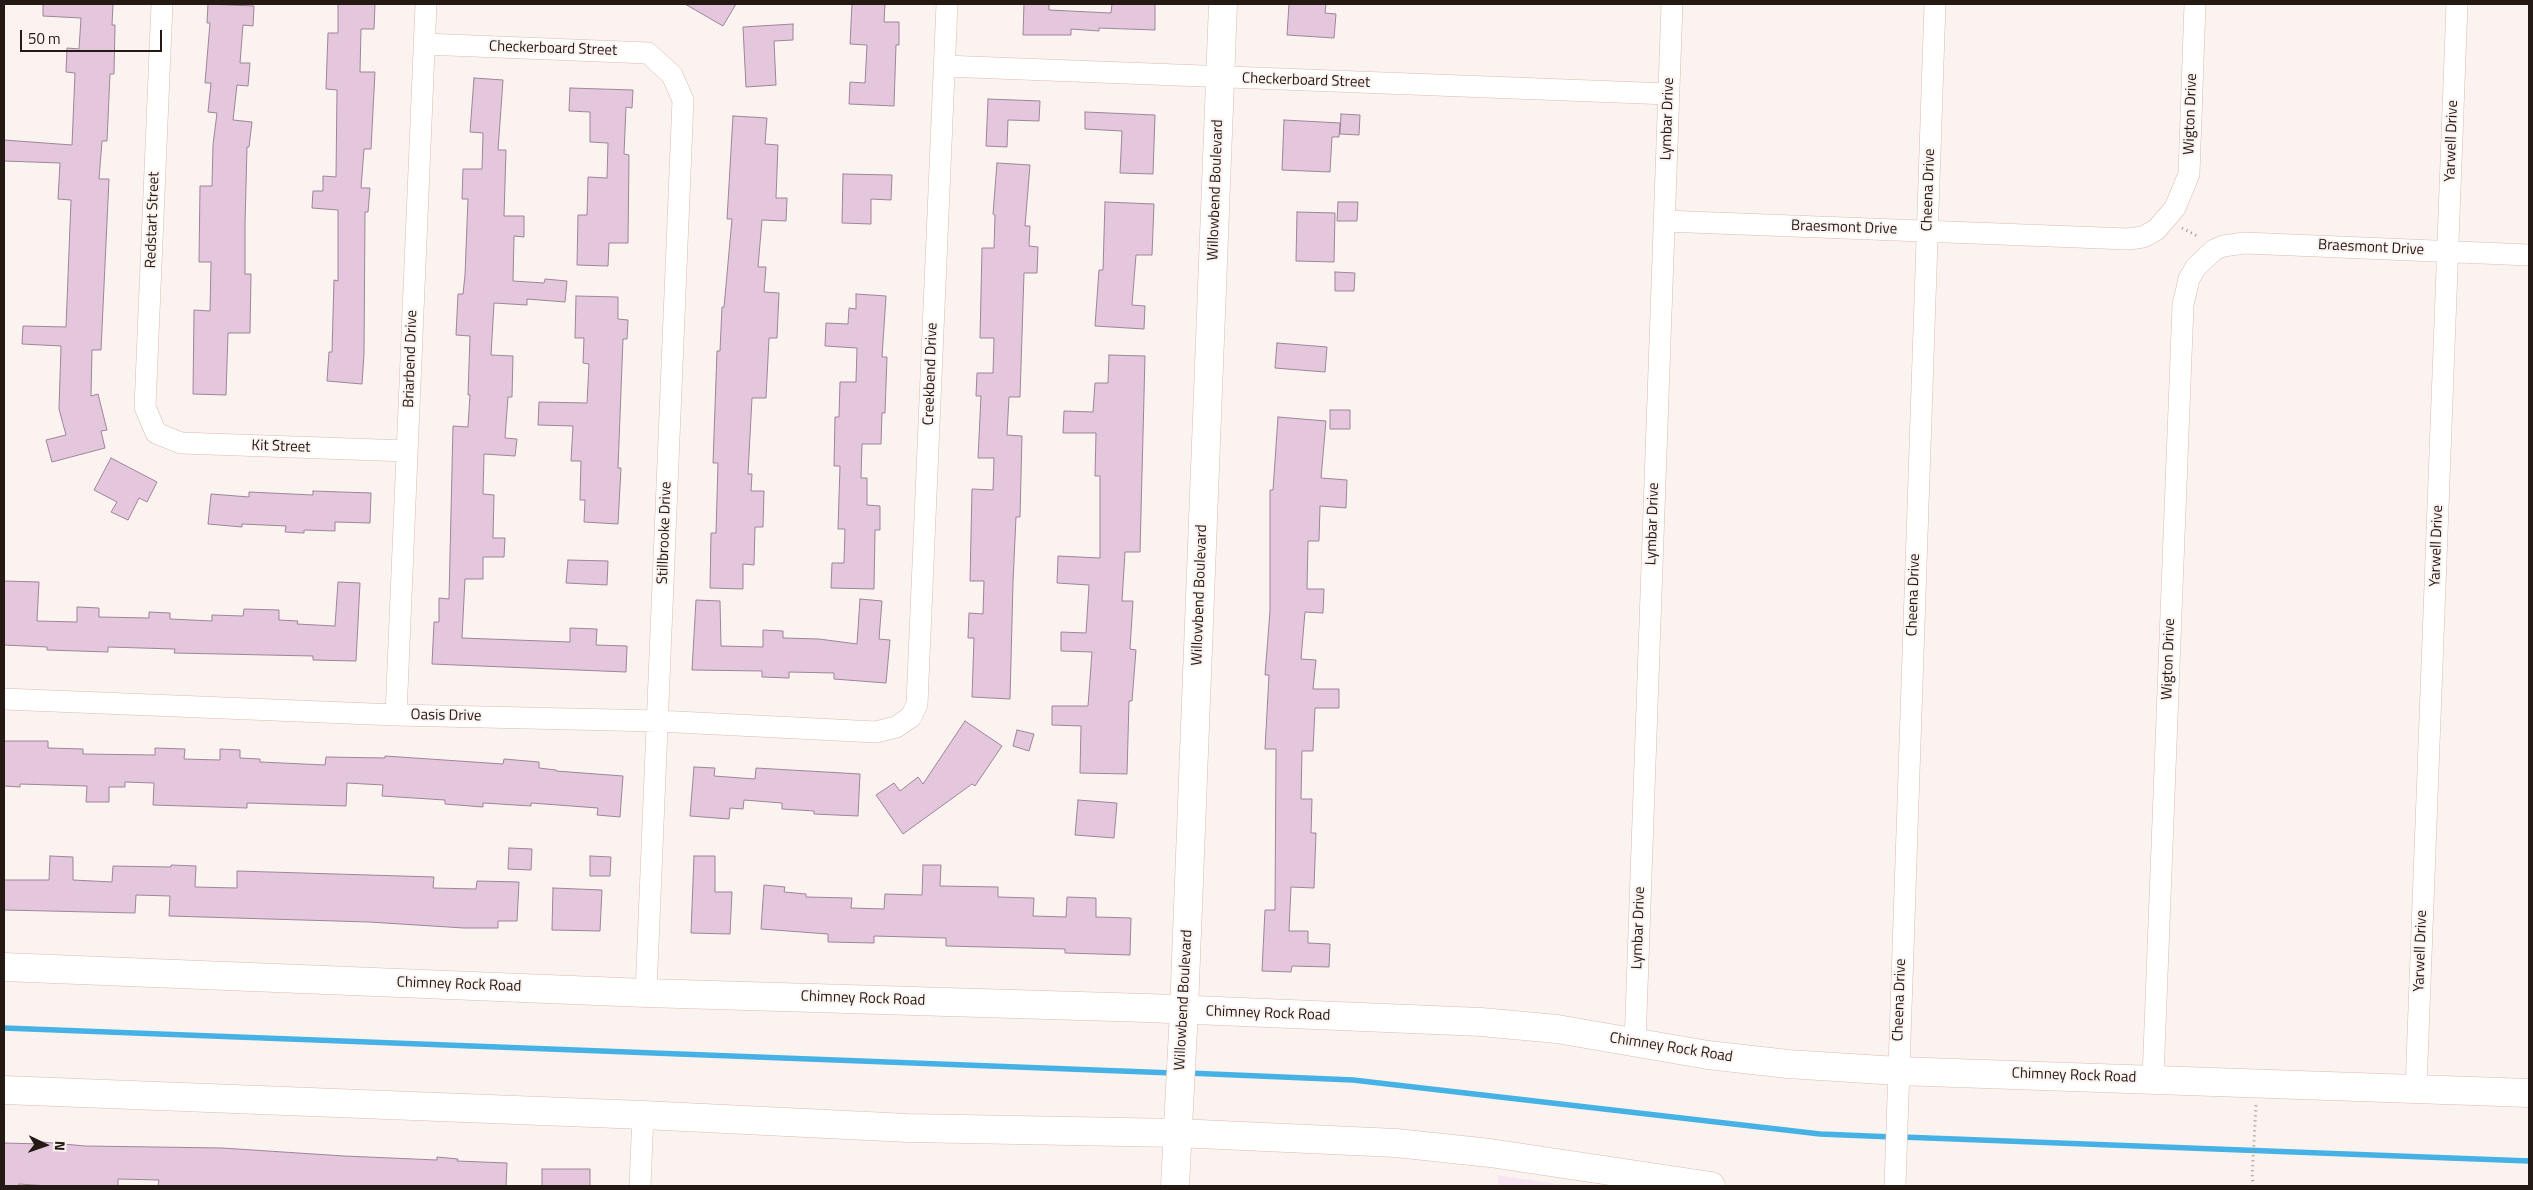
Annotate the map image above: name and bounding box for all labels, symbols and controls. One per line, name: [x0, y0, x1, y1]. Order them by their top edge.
scale bar: [22, 20, 165, 52]
text: 50 m: [28, 27, 61, 50]
street label: Checkerboard Street: [489, 38, 617, 60]
street label: Checkerboard Street: [1242, 70, 1370, 92]
street label: Wigton Drive: [2181, 73, 2201, 155]
street label: Lymbar Drive: [1658, 77, 1678, 161]
street label: Yarwell Drive: [2442, 100, 2462, 182]
street label: Willowbend Boulevard: [1205, 119, 1227, 261]
street label: Cheena Drive: [1919, 148, 1939, 232]
street label: Redstart Street: [142, 171, 164, 269]
street label: Braesmont Drive: [1791, 217, 1897, 239]
street label: Braesmont Drive: [2317, 236, 2425, 260]
street label: Briarbend Drive: [400, 310, 422, 408]
street label: Creekbend Drive: [920, 322, 942, 426]
street label: Kit Street: [251, 437, 311, 457]
street label: Stillbrooke Drive: [654, 481, 676, 585]
street label: Lymbar Drive: [1643, 482, 1663, 566]
street label: Yarwell Drive: [2427, 505, 2447, 587]
street label: Willowbend Boulevard: [1189, 524, 1211, 666]
street label: Cheena Drive: [1904, 553, 1924, 637]
street label: Wigton Drive: [2159, 618, 2179, 700]
street label: Oasis Drive: [410, 706, 482, 726]
street label: Lymbar Drive: [1629, 886, 1649, 970]
street label: Yarwell Drive: [2411, 910, 2431, 992]
street label: Willowbend Boulevard: [1171, 929, 1197, 1071]
street label: Cheena Drive: [1890, 958, 1910, 1042]
street label: Chimney Rock Road: [396, 974, 522, 996]
street label: Chimney Rock Road: [800, 988, 926, 1010]
street label: Chimney Rock Road: [1205, 1003, 1331, 1025]
street label: Chimney Rock Road: [1608, 1029, 1734, 1067]
street label: Chimney Rock Road: [2011, 1065, 2137, 1087]
north arrow: [20, 1120, 70, 1170]
text: N: [50, 1140, 71, 1151]

